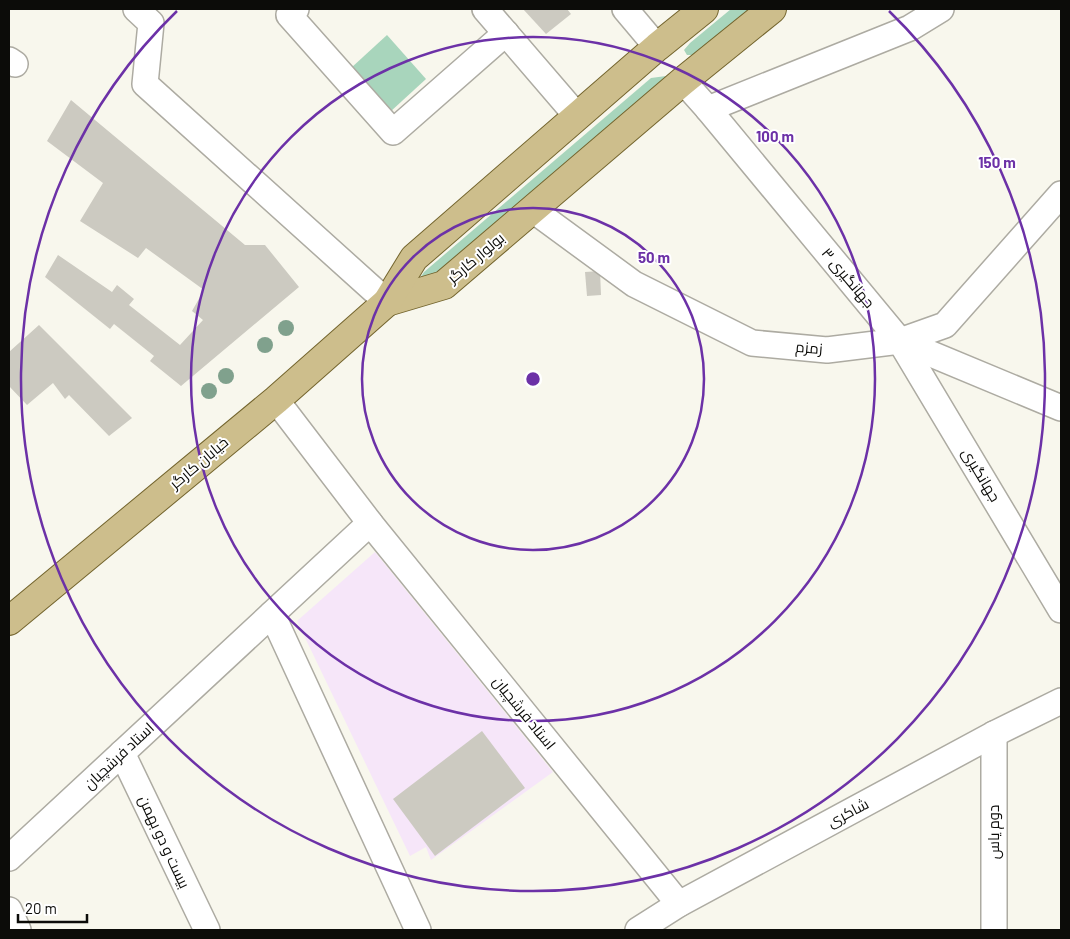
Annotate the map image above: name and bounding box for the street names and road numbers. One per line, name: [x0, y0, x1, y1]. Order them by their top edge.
street label: بولوار کارگر: [442, 228, 508, 288]
street label: جهانگیری ۳: [817, 244, 879, 312]
street label: زمزم: [794, 337, 824, 359]
street label: خیابان کارگر: [165, 433, 233, 494]
street label: جهانگیری: [957, 444, 1005, 506]
street label: استاد فرشچیان: [488, 672, 560, 754]
street label: استاد فرشچیان: [79, 718, 159, 794]
street label: بیست و دو بهمن: [134, 792, 194, 892]
street label: شاکری: [824, 794, 872, 832]
street label: دوم یاس: [984, 805, 1004, 859]

